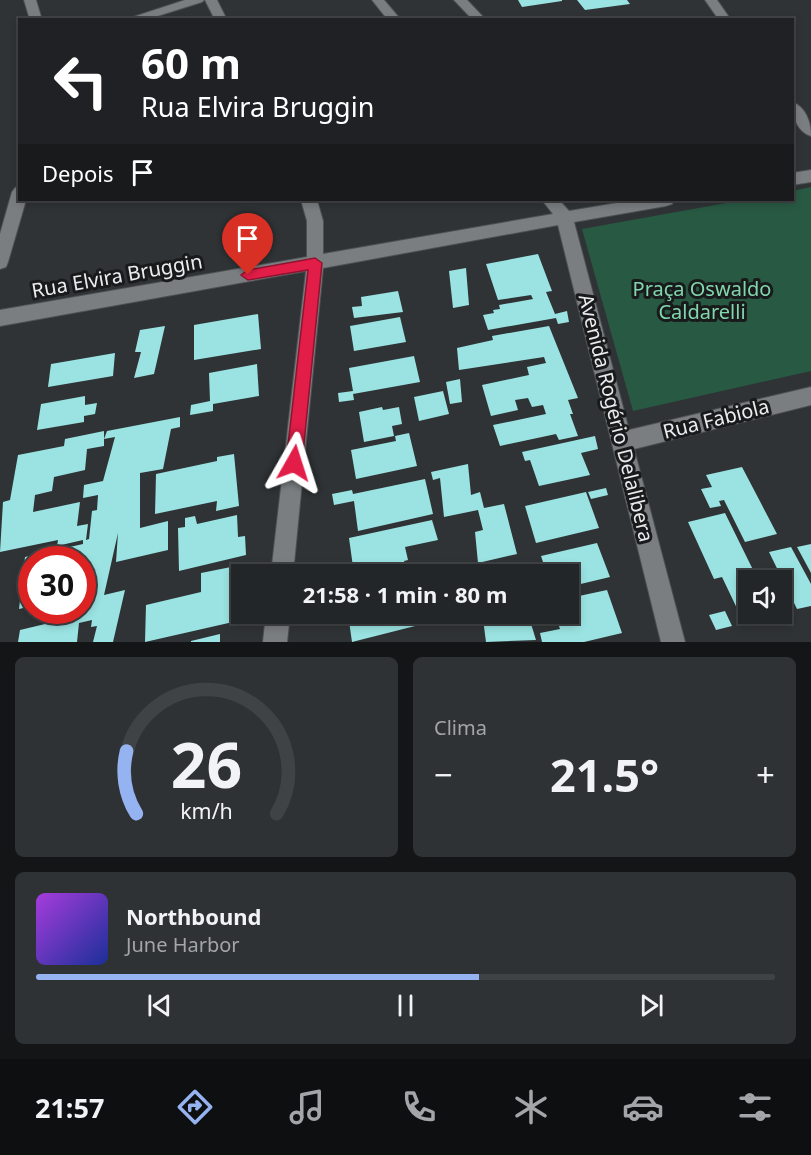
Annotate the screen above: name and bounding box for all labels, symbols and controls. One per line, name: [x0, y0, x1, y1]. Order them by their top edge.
text: 60 m: [141, 34, 241, 91]
icon: left: [42, 42, 120, 120]
text: Rua Elvira Bruggin: [141, 88, 374, 125]
icon: arrive: [126, 156, 159, 189]
text: Depois: [42, 158, 114, 188]
pin: [222, 213, 273, 275]
icon: arrive: [231, 222, 264, 255]
street label: Rua Elvira Bruggin: [29, 247, 204, 304]
park label: Praça Oswaldo Caldarelli: [633, 275, 771, 325]
street label: Avenida Rogério Delalibera: [573, 291, 660, 545]
street label: Rua Fabiola: [660, 392, 772, 445]
position arrow: [262, 431, 326, 495]
speed limit sign: 30: [18, 546, 96, 624]
map controls: [738, 570, 792, 624]
button: sound: [738, 570, 792, 624]
text: 21:58 · 1 min · 80 m: [303, 579, 507, 609]
text: Clima: [434, 714, 487, 741]
text: 26: [171, 721, 242, 806]
text: 21.5°: [550, 744, 659, 805]
text: −: [434, 752, 453, 797]
text: +: [756, 752, 775, 797]
text: km/h: [180, 796, 233, 825]
text: Northbound: [126, 901, 261, 931]
text: June Harbor: [126, 931, 240, 958]
icon: previous: [143, 989, 176, 1022]
icon: pause: [389, 989, 422, 1022]
icon: next: [635, 989, 668, 1022]
icon: directions: [174, 1086, 216, 1128]
icon: music: [286, 1086, 328, 1128]
icon: phone: [398, 1086, 440, 1128]
icon: climate: [510, 1086, 552, 1128]
icon: car: [622, 1086, 664, 1128]
icon: filters: [734, 1086, 776, 1128]
text: 21:57: [35, 1089, 104, 1126]

